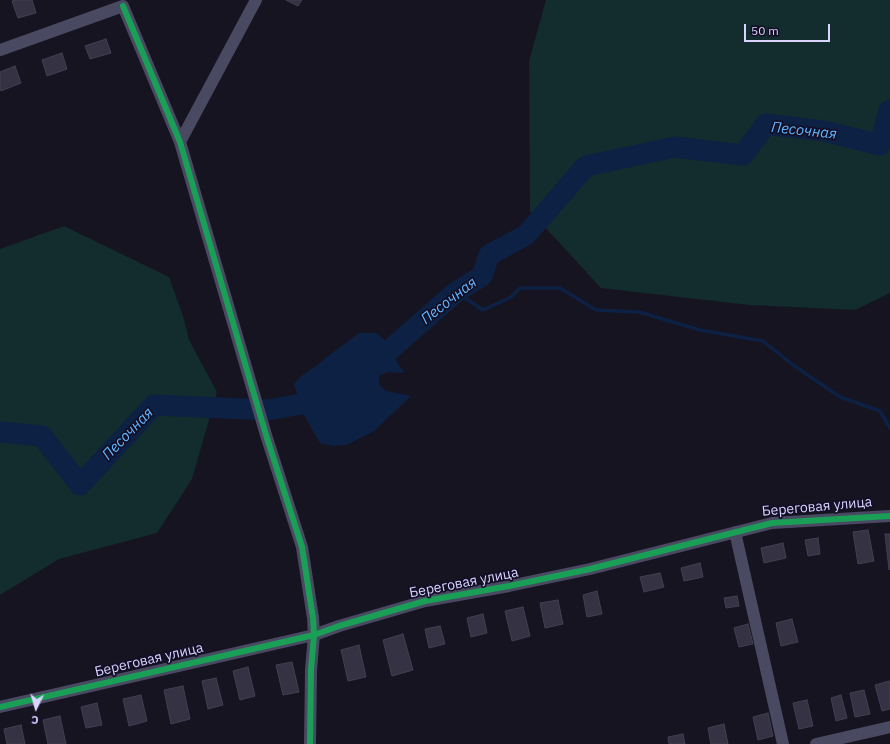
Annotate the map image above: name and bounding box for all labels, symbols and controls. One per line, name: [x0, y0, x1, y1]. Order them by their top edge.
scale bar: [746, 16, 832, 42]
text: 50 m: [751, 23, 779, 38]
water label: Песочная: [770, 119, 838, 143]
water label: Песочная: [417, 274, 481, 328]
water label: Песочная: [99, 404, 157, 464]
street label: Береговая улица: [761, 494, 873, 520]
street label: Береговая улица: [408, 564, 520, 602]
street label: Береговая улица: [93, 639, 205, 681]
north arrow: [16, 688, 56, 728]
text: С: [31, 713, 39, 727]

